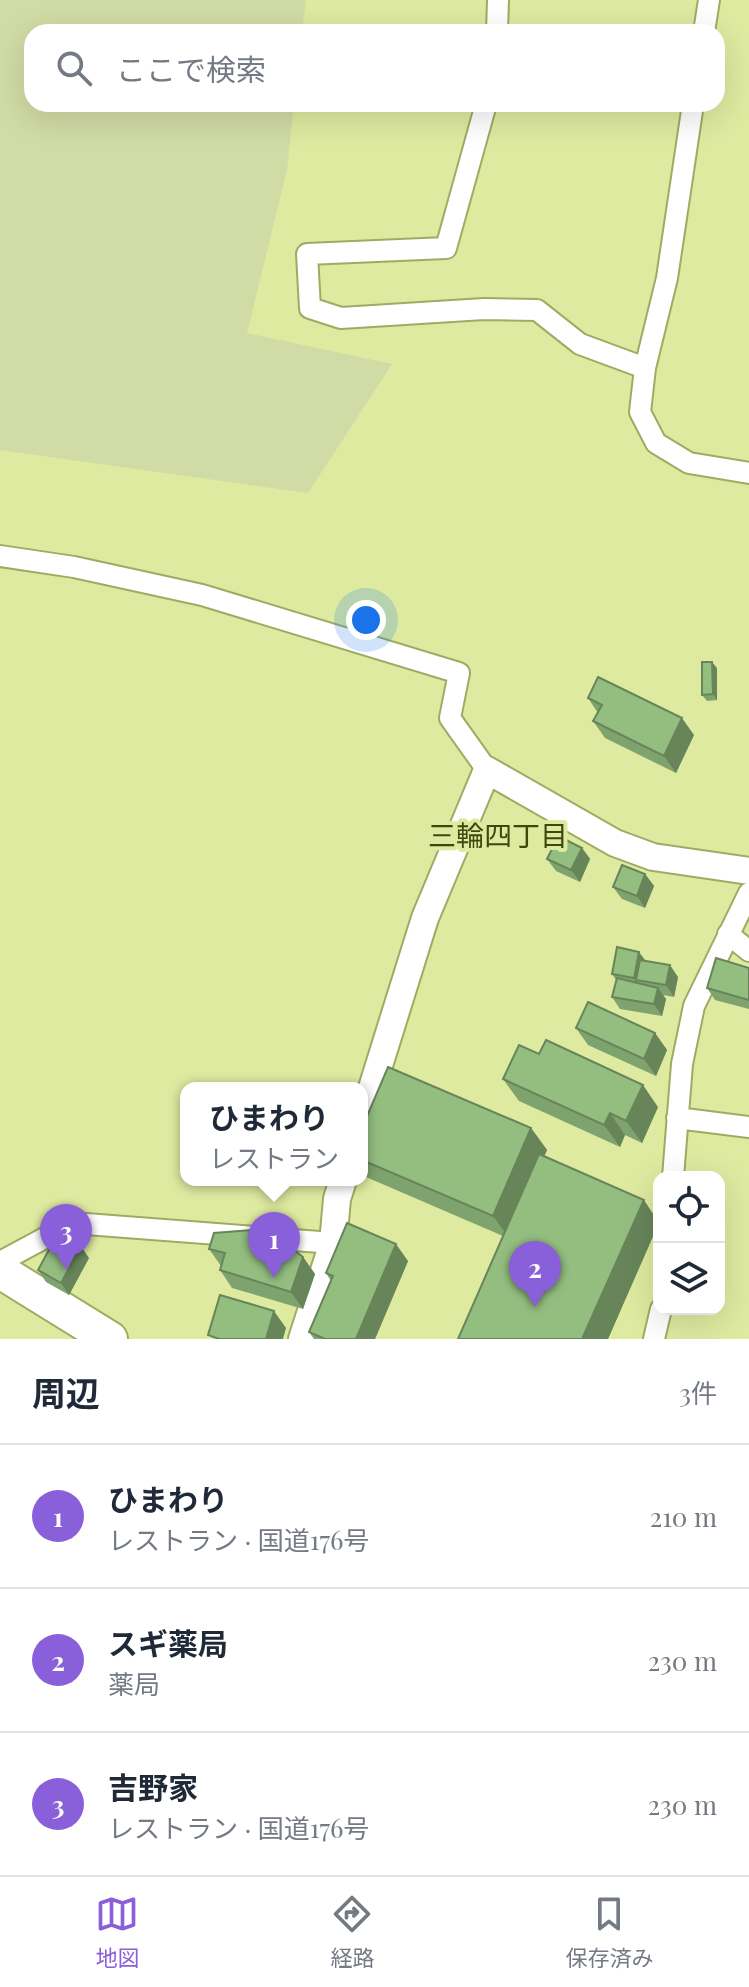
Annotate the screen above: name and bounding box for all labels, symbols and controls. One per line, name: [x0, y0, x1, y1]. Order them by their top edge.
search box: [24, 24, 725, 112]
icon: search: [52, 46, 96, 90]
text: ここで検索: [116, 49, 266, 89]
your location: [346, 600, 386, 640]
district label: 三輪四丁目: [428, 816, 568, 853]
popup: [180, 1082, 368, 1186]
text: ひまわり: [209, 1097, 329, 1137]
text: レストラン: [209, 1140, 339, 1175]
map controls: [653, 1171, 725, 1315]
button: locate: [653, 1171, 725, 1243]
pin: 3: [40, 1204, 92, 1270]
pin: 1: [248, 1212, 300, 1278]
pin: 2: [509, 1241, 561, 1307]
button: layers: [653, 1243, 725, 1315]
text: 周辺: [32, 1369, 100, 1415]
text: 3件: [679, 1375, 717, 1410]
text: ひまわり: [108, 1479, 228, 1519]
text: 1: [53, 1499, 63, 1534]
text: 210 m: [650, 1499, 717, 1534]
text: レストラン · 国道176号: [108, 1522, 369, 1557]
text: スギ薬局: [108, 1623, 228, 1663]
text: 2: [51, 1643, 65, 1678]
text: 230 m: [648, 1643, 717, 1678]
text: 薬局: [108, 1666, 160, 1701]
text: 吉野家: [108, 1767, 198, 1807]
text: 3: [52, 1787, 64, 1822]
text: 230 m: [648, 1787, 717, 1822]
text: レストラン · 国道176号: [108, 1810, 369, 1845]
tab: 地図: [95, 1892, 140, 1972]
tab: 経路: [330, 1892, 375, 1972]
tab: 保存済み: [565, 1892, 654, 1972]

